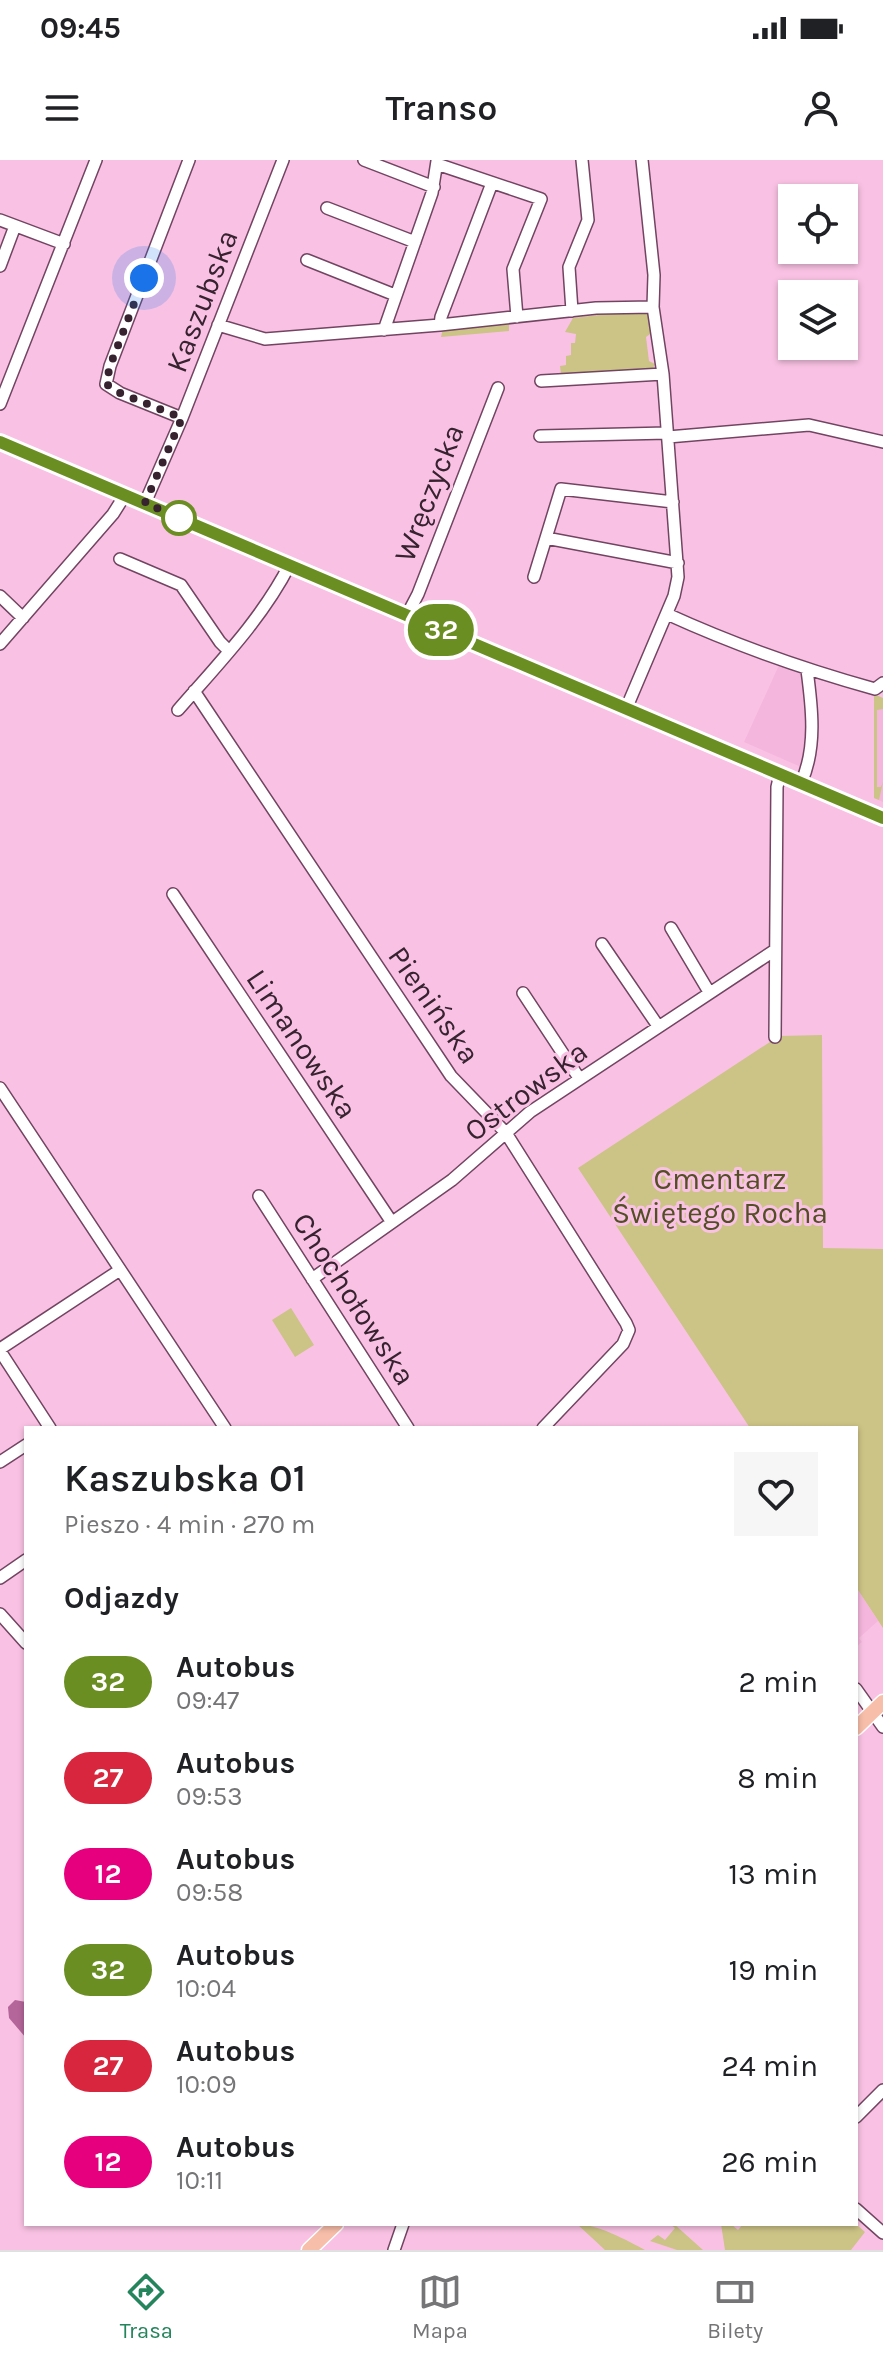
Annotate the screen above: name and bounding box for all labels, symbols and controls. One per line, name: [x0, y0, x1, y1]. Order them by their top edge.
text: 09:45: [40, 10, 121, 46]
icon: menu: [40, 86, 84, 130]
icon: person: [799, 86, 843, 130]
text: Transo: [386, 87, 497, 129]
map controls: [778, 184, 858, 360]
button: locate: [778, 184, 858, 264]
street label: Kaszubska: [158, 225, 246, 377]
your location: [124, 258, 164, 298]
button: layers: [778, 280, 858, 360]
street label: Wręczycka: [386, 419, 472, 567]
unlabelled marker: [162, 501, 196, 535]
line badge: 32: [405, 604, 477, 656]
text: 32: [424, 613, 458, 646]
street label: Pienińska: [380, 939, 488, 1071]
street label: Limanowska: [239, 962, 365, 1126]
street label: Ostrowska: [457, 1033, 595, 1149]
park label: Cmentarz Świętego Rocha: [612, 1161, 828, 1231]
street label: Chochołowska: [285, 1206, 423, 1392]
button: heart: [734, 1452, 818, 1536]
text: Kaszubska 01: [64, 1456, 306, 1501]
text: Pieszo · 4 min · 270 m: [64, 1509, 315, 1540]
text: Odjazdy: [64, 1580, 179, 1616]
text: Autobus: [176, 1649, 295, 1685]
text: 2 min: [738, 1664, 818, 1700]
text: 32: [91, 1665, 125, 1698]
text: 09:47: [176, 1685, 239, 1716]
text: Autobus: [176, 1745, 295, 1781]
text: 8 min: [737, 1760, 818, 1796]
text: 27: [93, 1761, 123, 1794]
text: 09:53: [176, 1781, 243, 1812]
text: Autobus: [176, 1841, 295, 1877]
text: 13 min: [728, 1856, 818, 1892]
text: 12: [95, 1857, 121, 1890]
text: 09:58: [176, 1877, 243, 1908]
text: Autobus: [176, 1937, 295, 1973]
text: 19 min: [728, 1952, 818, 1988]
text: 32: [91, 1953, 125, 1986]
text: 10:04: [176, 1973, 236, 2004]
text: Autobus: [176, 2033, 295, 2069]
text: 24 min: [722, 2048, 818, 2084]
text: 27: [93, 2049, 123, 2082]
text: 10:09: [176, 2069, 237, 2100]
text: Autobus: [176, 2129, 295, 2165]
text: 26 min: [721, 2144, 818, 2180]
text: 12: [95, 2145, 121, 2178]
text: 10:11: [176, 2165, 223, 2196]
tab: Trasa: [120, 2270, 173, 2344]
tab: Mapa: [412, 2270, 468, 2344]
tab: Bilety: [707, 2270, 763, 2344]

